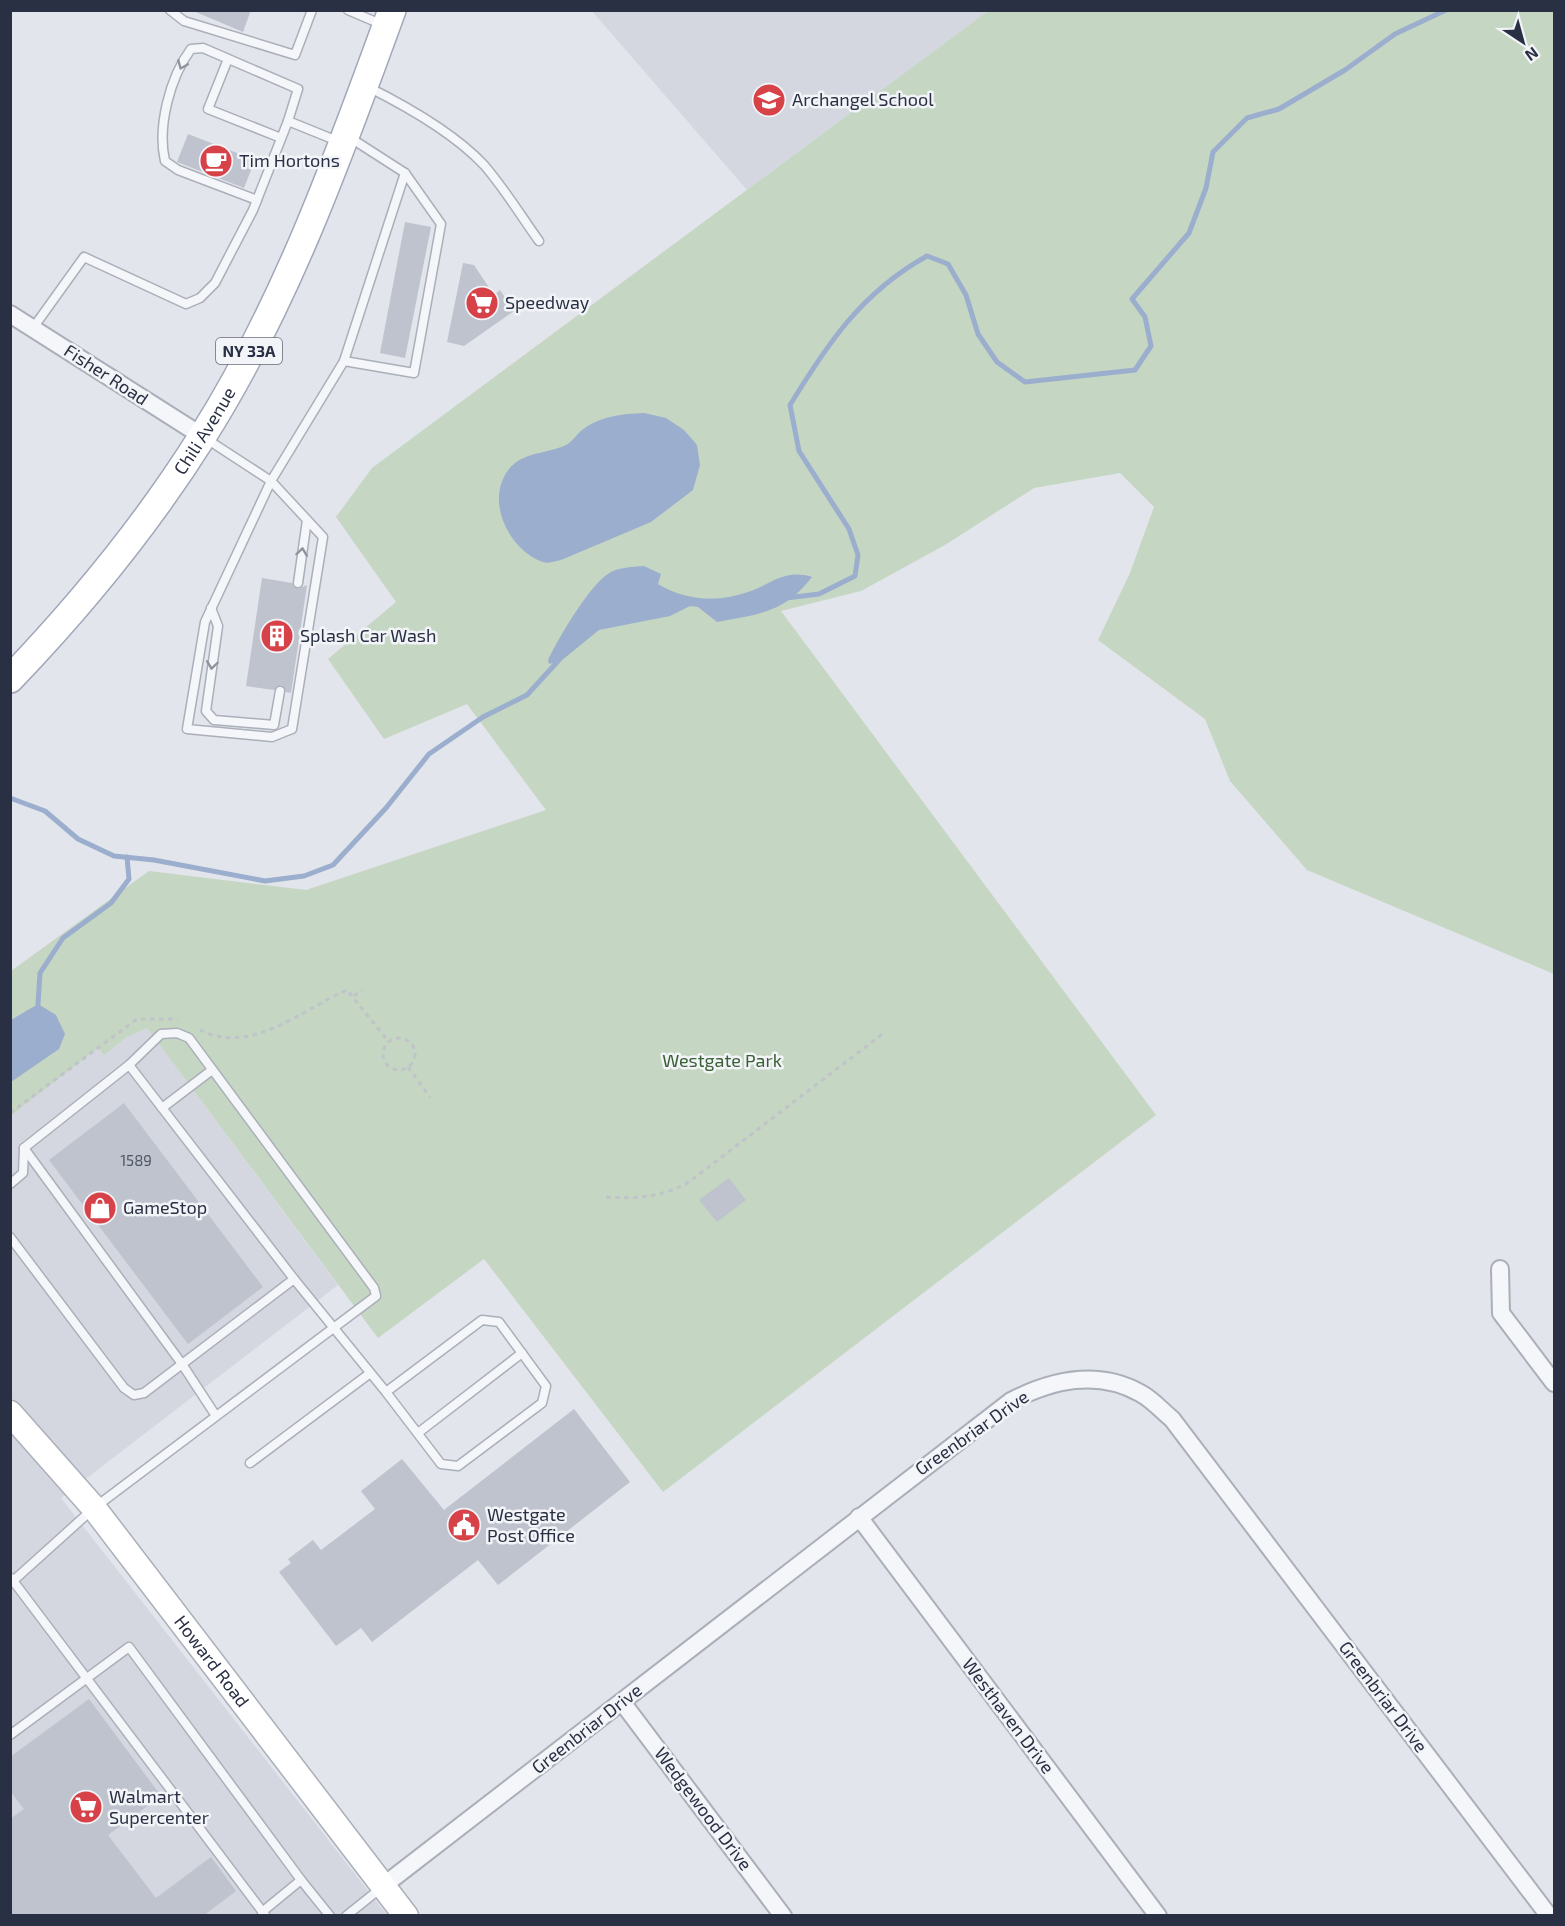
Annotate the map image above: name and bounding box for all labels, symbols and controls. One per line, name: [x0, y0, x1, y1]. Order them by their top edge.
north arrow: [1493, 12, 1553, 72]
text: N: [1522, 43, 1542, 66]
one-way arrow: [177, 58, 189, 69]
school or university icon: Archangel School: [751, 82, 787, 118]
place label: Archangel School: [792, 88, 934, 110]
cafe icon: Tim Hortons: [198, 143, 234, 179]
place label: Tim Hortons: [239, 149, 340, 171]
supermarket icon: Speedway: [464, 285, 500, 321]
place label: Speedway: [505, 291, 590, 313]
road number: NY 33A: [216, 338, 282, 364]
street label: Fisher Road: [60, 339, 153, 409]
street label: Chili Avenue: [169, 383, 239, 479]
one-way arrow: [296, 547, 308, 556]
building icon: Splash Car Wash: [259, 618, 295, 654]
place label: Splash Car Wash: [300, 624, 436, 646]
one-way arrow: [207, 660, 219, 669]
park label: Westgate Park: [662, 1049, 782, 1071]
house number: 1589: [120, 1151, 152, 1169]
shop icon: GameStop: [82, 1190, 118, 1226]
place label: GameStop: [123, 1196, 207, 1218]
street label: Greenbriar Drive: [910, 1385, 1032, 1479]
place label: Westgate Post Office: [487, 1503, 575, 1546]
public building icon: Westgate Post Office: [446, 1507, 482, 1543]
street label: Howard Road: [170, 1611, 254, 1711]
street label: Greenbriar Drive: [1335, 1636, 1433, 1756]
street label: Westhaven Drive: [958, 1653, 1059, 1778]
street label: Greenbriar Drive: [527, 1678, 646, 1778]
street label: Wedgewood Drive: [650, 1742, 757, 1874]
place label: Walmart Supercenter: [109, 1785, 209, 1828]
supermarket icon: Walmart Supercenter: [68, 1789, 104, 1825]

